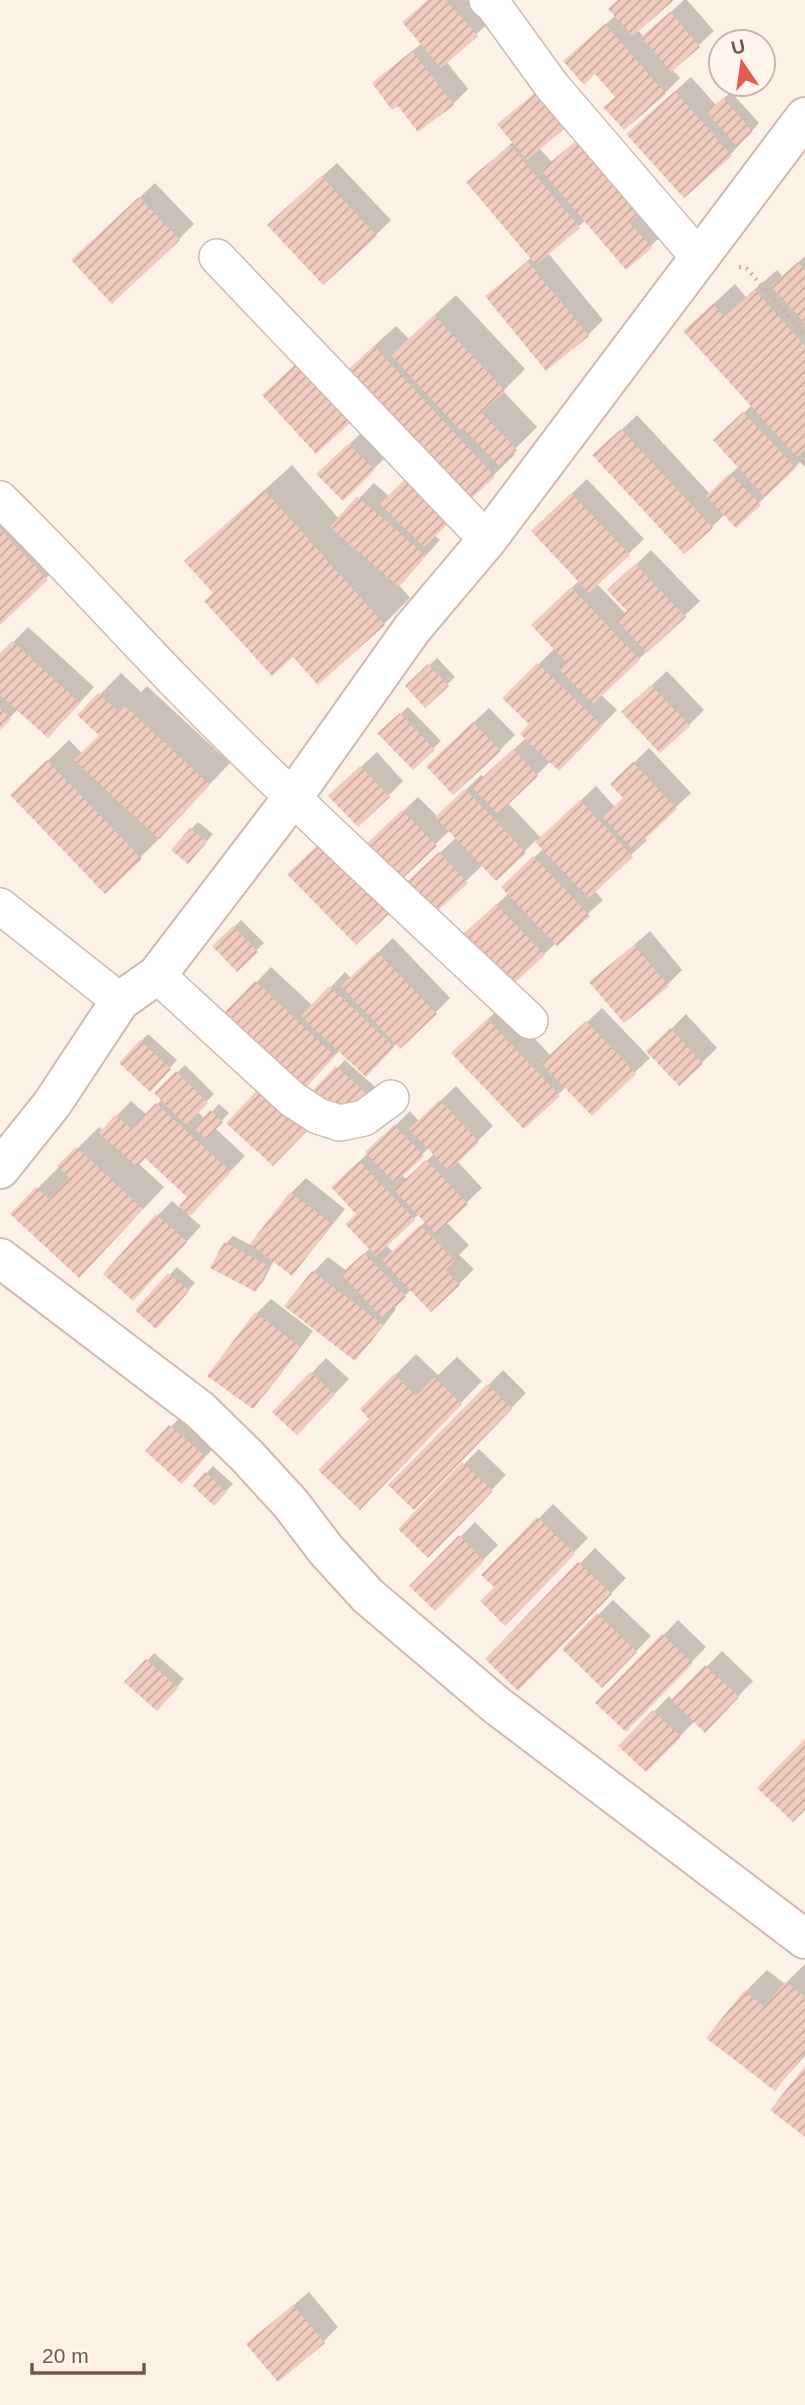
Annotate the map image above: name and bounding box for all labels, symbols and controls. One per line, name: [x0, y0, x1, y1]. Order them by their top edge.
north arrow: [707, 28, 777, 98]
text: U: [729, 35, 747, 59]
scale bar: [32, 2332, 144, 2376]
text: 20 m: [42, 2344, 89, 2367]

